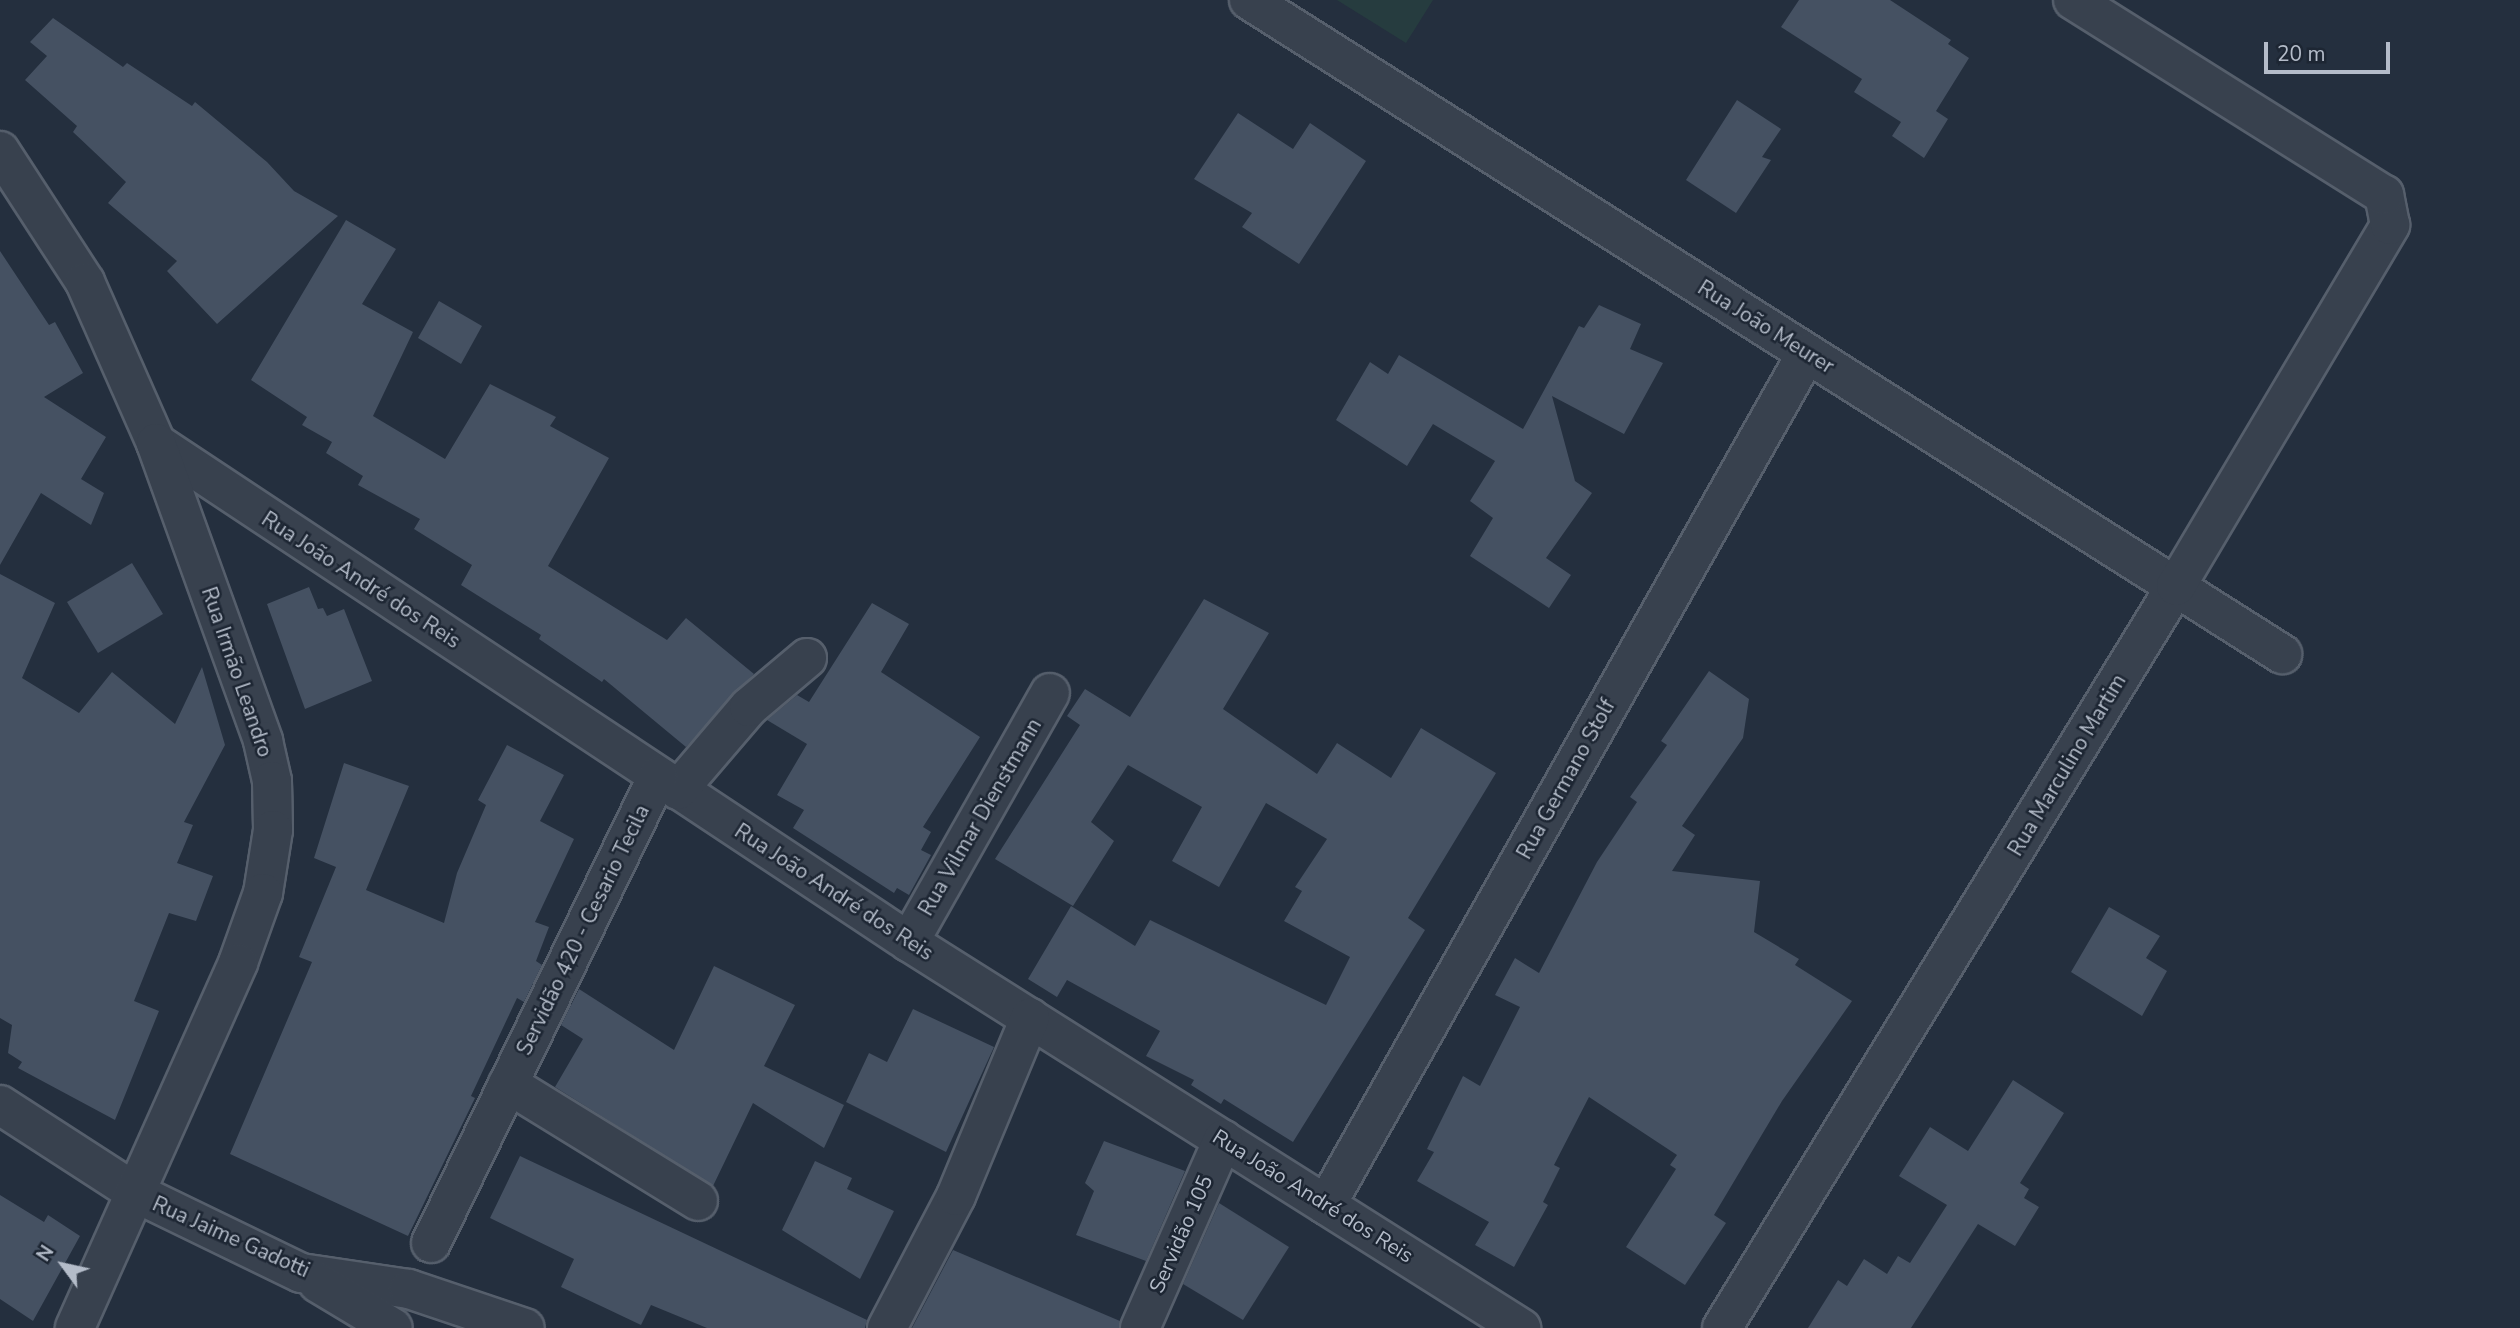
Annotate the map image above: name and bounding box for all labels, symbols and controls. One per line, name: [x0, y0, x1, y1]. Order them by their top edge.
scale bar: [2268, 28, 2394, 72]
text: 20 m: [2277, 40, 2326, 68]
street label: Rua João Meurer: [1693, 275, 1839, 379]
street label: Rua João André dos Reis: [257, 506, 465, 654]
street label: Rua Irmão Leandro: [196, 584, 278, 760]
street label: Rua Marculino Martim: [2003, 669, 2131, 861]
street label: Rua Germano Stolf: [1512, 695, 1620, 863]
street label: Rua Vilmar Dienstmann: [913, 714, 1047, 920]
street label: Servidão 420 - Cesario Tecila: [511, 801, 655, 1059]
street label: Rua João André dos Reis: [730, 818, 938, 966]
street label: Rua João André dos Reis: [1208, 1124, 1418, 1268]
street label: Servidão 105: [1144, 1171, 1218, 1297]
street label: Rua Jaime Gadotti: [149, 1191, 313, 1283]
north arrow: [28, 1230, 98, 1300]
text: N: [31, 1241, 60, 1267]

